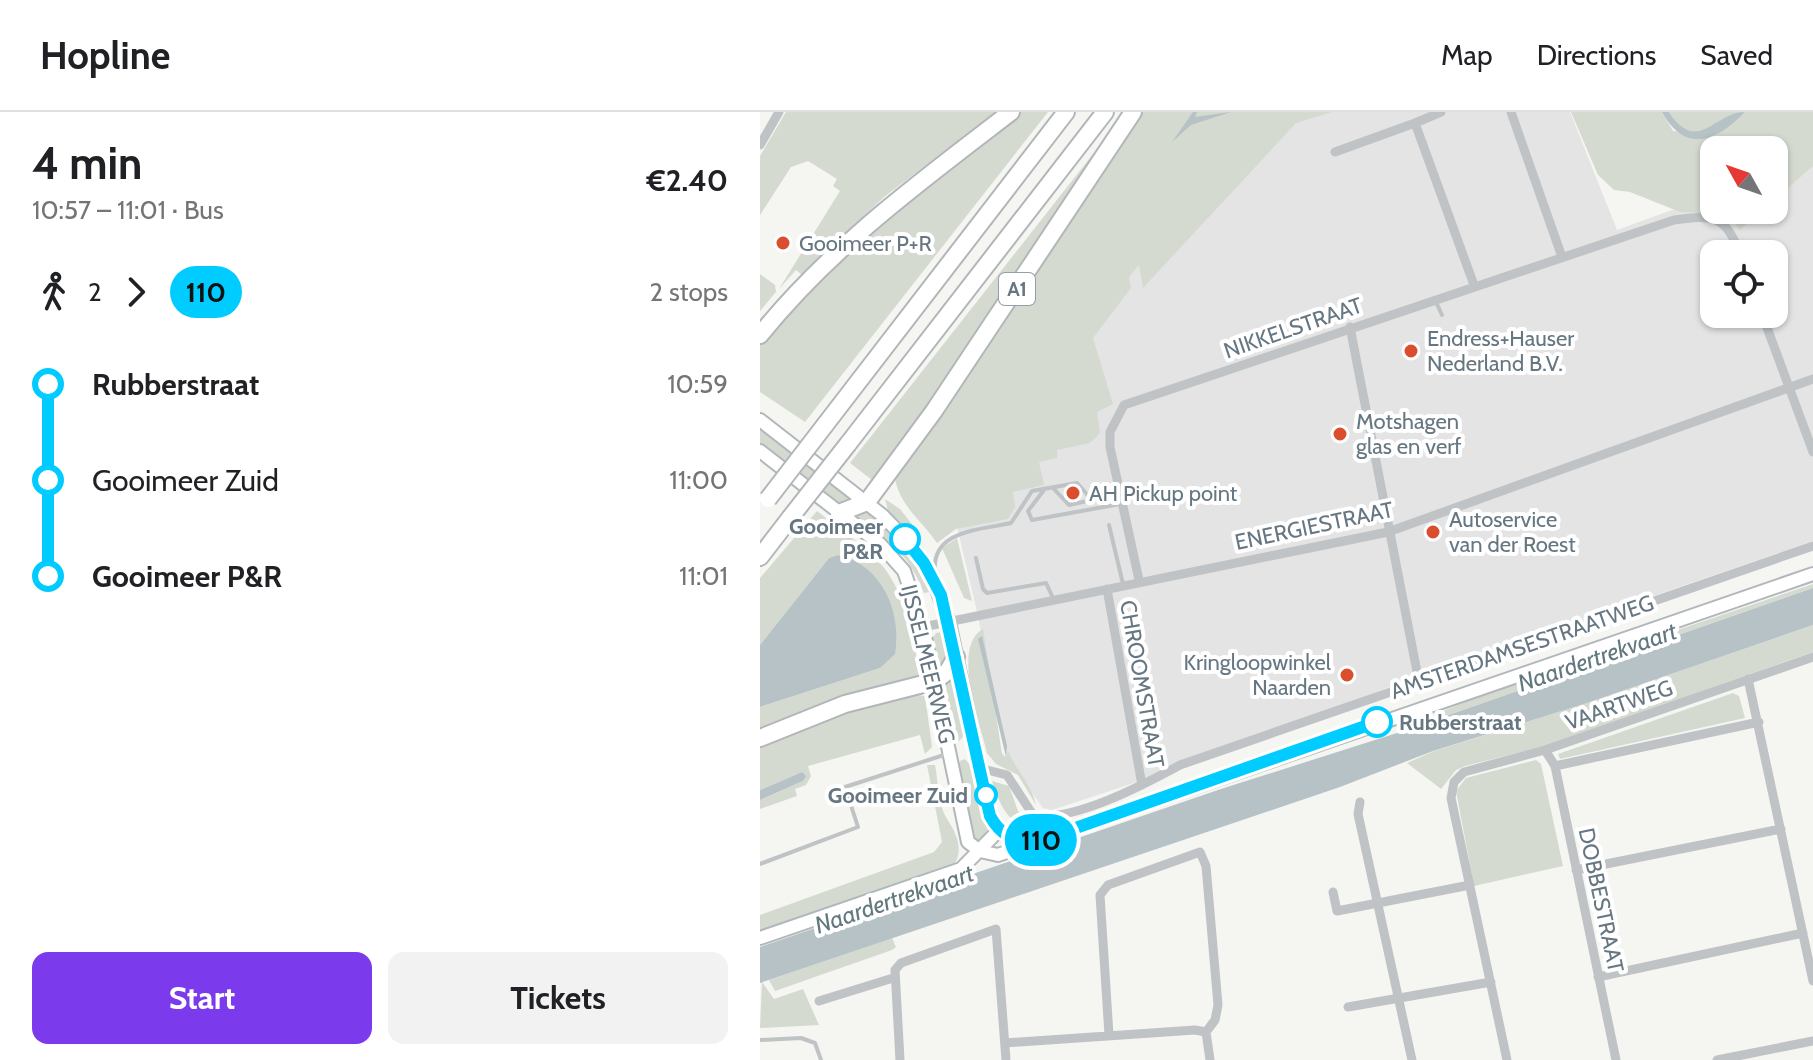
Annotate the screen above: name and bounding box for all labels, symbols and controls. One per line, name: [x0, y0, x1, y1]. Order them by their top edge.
text: Hopline: [40, 32, 170, 79]
text: Map: [1441, 38, 1493, 72]
text: Directions: [1537, 38, 1656, 72]
text: Saved: [1700, 38, 1773, 72]
north arrow: [1700, 136, 1788, 224]
map controls: [1700, 136, 1788, 328]
text: 4 min: [32, 137, 142, 190]
text: €2.40: [646, 162, 728, 199]
text: 10:57 – 11:01 · Bus: [32, 194, 224, 226]
place label: Gooimeer P+R: [799, 230, 932, 257]
marker: Gooimeer P+R: [774, 234, 792, 252]
button: locate: [1700, 240, 1788, 328]
icon: walk: [32, 270, 76, 314]
icon: forward: [114, 270, 158, 314]
road number: A1: [999, 273, 1035, 305]
text: 110: [186, 275, 226, 309]
text: 2: [88, 276, 102, 308]
text: 2 stops: [650, 276, 728, 308]
street label: NIKKELSTRAAT: [1220, 292, 1366, 364]
place label: Endress+Hauser Nederland B.V.: [1427, 325, 1574, 377]
marker: Endress+Hauser Nederland B.V.: [1402, 342, 1420, 360]
text: Rubberstraat: [92, 366, 259, 403]
text: 10:59: [667, 368, 728, 400]
place label: Motshagen glas en verf: [1356, 408, 1461, 460]
marker: Motshagen glas en verf: [1331, 425, 1349, 443]
text: Gooimeer Zuid: [92, 462, 279, 499]
text: 11:00: [669, 464, 728, 496]
place label: AH Pickup point: [1089, 480, 1238, 507]
marker: AH Pickup point: [1064, 484, 1082, 502]
street label: ENERGIESTRAAT: [1232, 496, 1396, 556]
place label: Autoservice van der Roest: [1449, 506, 1576, 558]
place label: Gooimeer P&R: [789, 513, 884, 565]
marker: Autoservice van der Roest: [1424, 523, 1442, 541]
marker: Gooimeer P&R: [890, 524, 920, 554]
text: Gooimeer P&R: [92, 558, 282, 595]
text: 11:01: [679, 560, 728, 592]
street label: IJSSELMEERWEG: [895, 582, 961, 746]
street label: AMSTERDAMSESTRAATWEG: [1387, 589, 1657, 705]
street label: CHROOMSTRAAT: [1114, 598, 1170, 770]
water label: Naardertrekvaart: [1514, 616, 1681, 698]
place label: Kringloopwinkel Naarden: [1184, 649, 1332, 701]
marker: Kringloopwinkel Naarden: [1338, 666, 1356, 684]
street label: VAARTWEG: [1562, 674, 1676, 736]
marker: Rubberstraat: [1362, 707, 1392, 737]
place label: Rubberstraat: [1399, 709, 1522, 736]
place label: Gooimeer Zuid: [828, 782, 968, 809]
marker: Gooimeer Zuid: [975, 784, 997, 806]
line badge: 110: [995, 814, 1087, 866]
text: 110: [1021, 823, 1061, 857]
street label: DOBBESTRAAT: [1573, 825, 1630, 975]
water label: Naardertrekvaart: [811, 858, 978, 940]
button: Start: [32, 952, 372, 1044]
button: Tickets: [388, 952, 728, 1044]

